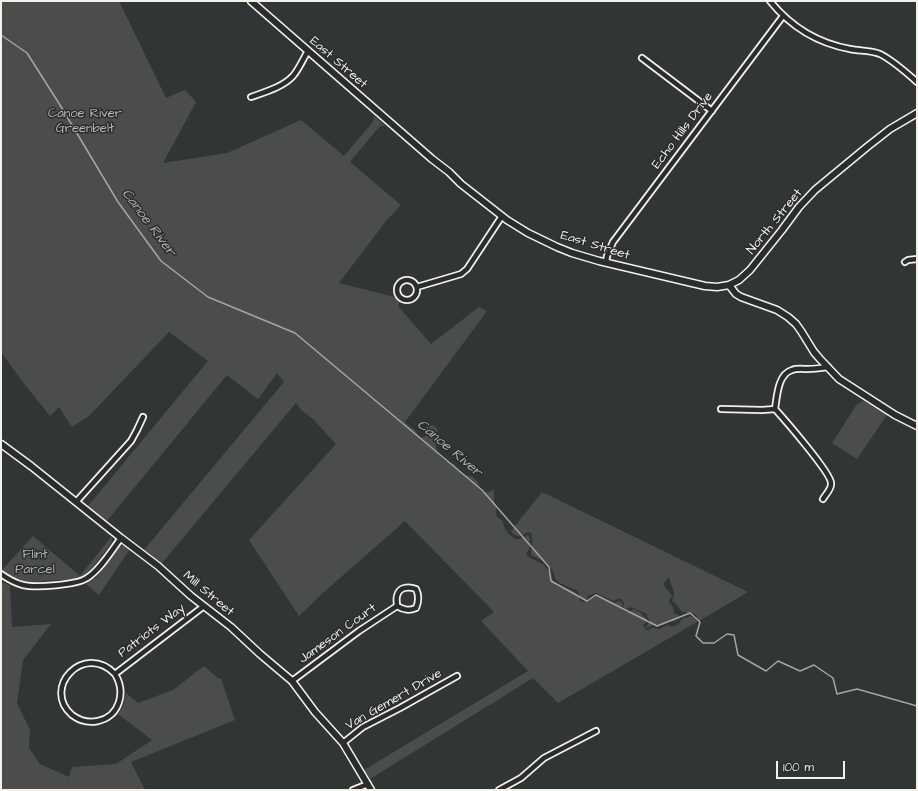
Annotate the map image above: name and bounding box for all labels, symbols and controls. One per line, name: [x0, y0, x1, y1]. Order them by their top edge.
street label: East Street: [306, 34, 370, 92]
street label: Echo Hills Drive: [649, 90, 717, 172]
park label: Canoe River Greenbelt: [48, 106, 122, 137]
water label: Canoe River: [117, 186, 179, 260]
street label: North Street: [744, 186, 806, 258]
street label: East Street: [559, 228, 631, 264]
water label: Canoe River: [413, 417, 485, 481]
park label: Flint Parcel: [15, 547, 55, 578]
street label: Mill Street: [179, 568, 237, 620]
street label: Patriots Way: [116, 601, 188, 661]
street label: Jameson Court: [296, 601, 380, 667]
street label: Van Gemert Drive: [343, 666, 445, 734]
scale bar: [778, 753, 847, 779]
text: 100 m: [783, 759, 814, 776]

